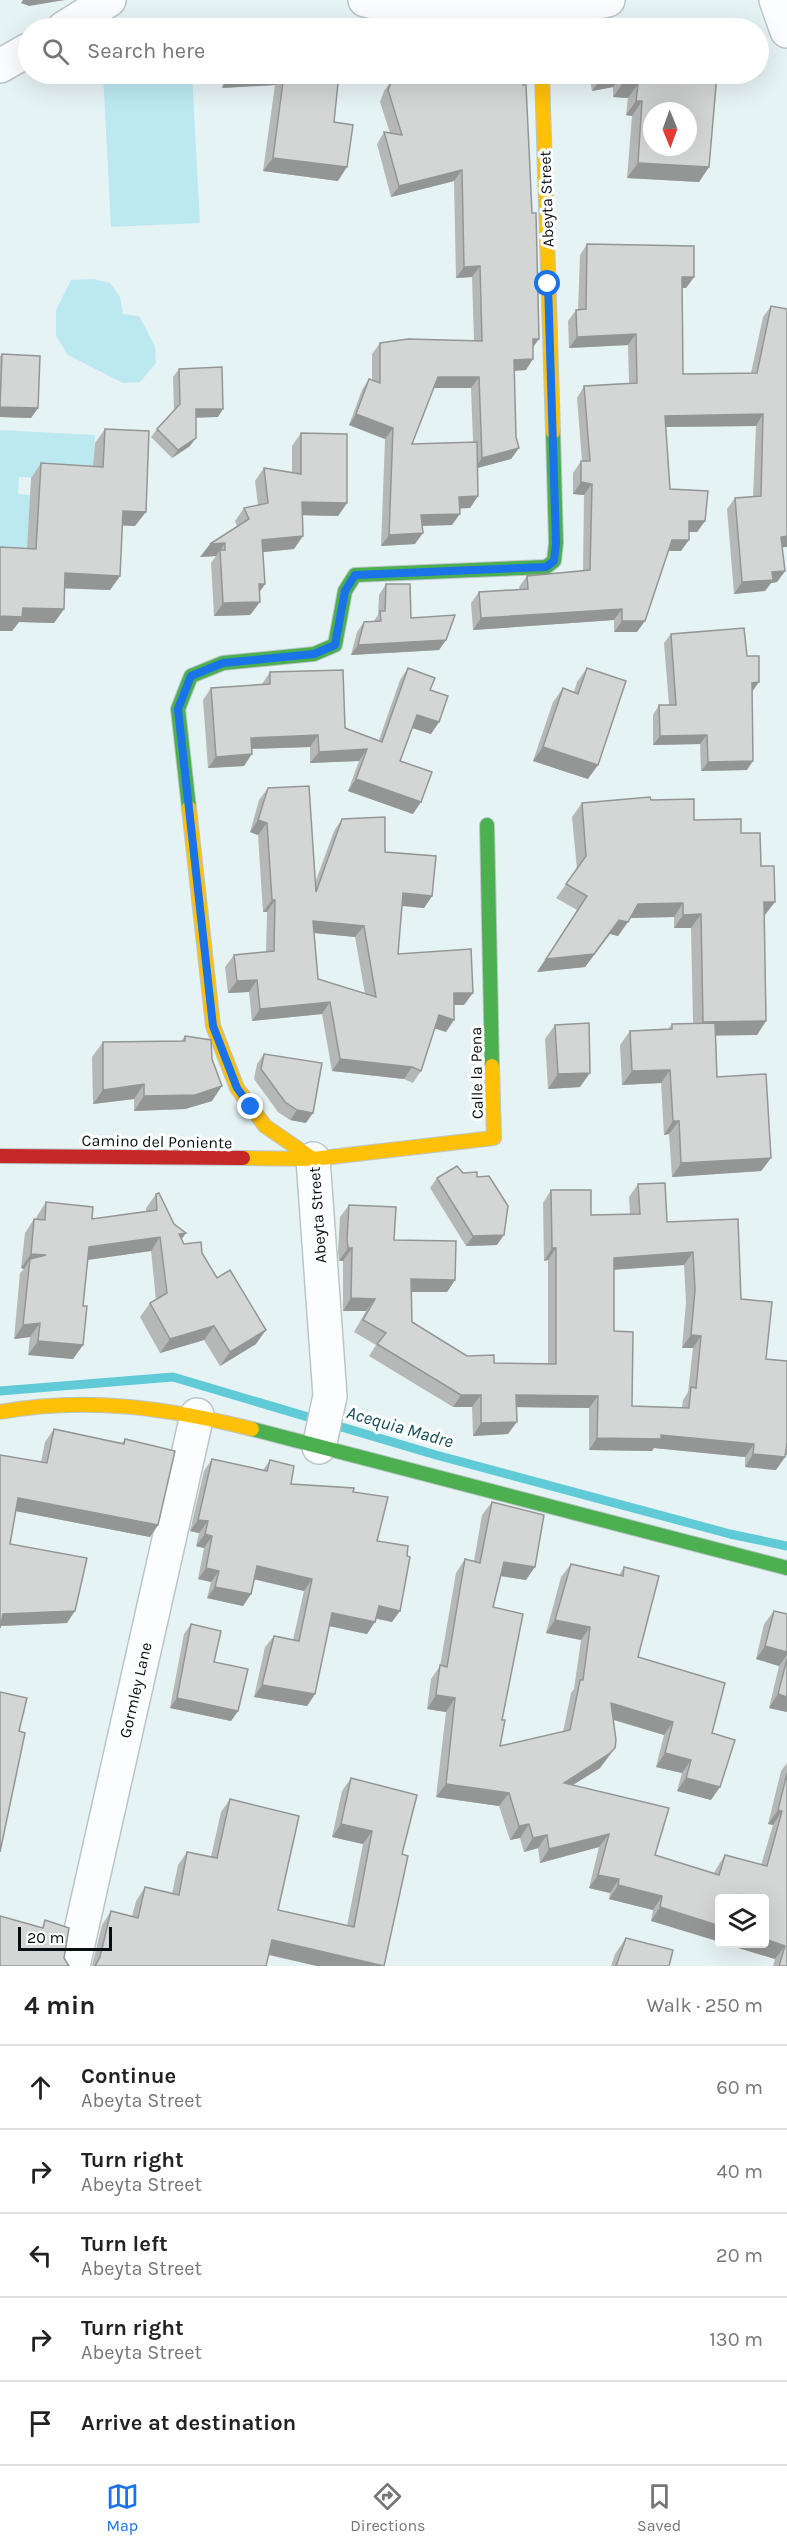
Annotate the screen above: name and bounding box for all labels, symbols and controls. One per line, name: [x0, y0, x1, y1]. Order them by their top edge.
search box: [18, 18, 769, 84]
icon: search: [39, 35, 72, 68]
text: Search here: [87, 38, 205, 64]
north arrow: [643, 102, 697, 156]
street label: Abeyta Street: [535, 150, 558, 248]
route start: [534, 270, 560, 296]
street label: Calle la Pena: [466, 1027, 487, 1119]
route end: [237, 1093, 263, 1119]
street label: Camino del Poniente: [82, 1131, 232, 1152]
street label: Abeyta Street: [305, 1166, 330, 1264]
water label: Acequia Madre: [344, 1401, 456, 1453]
street label: Gormley Lane: [115, 1640, 156, 1740]
map controls: [715, 1894, 769, 1948]
button: layers: [715, 1894, 769, 1948]
scale bar: [18, 1924, 112, 1952]
text: 20 m: [27, 1928, 65, 1947]
text: 4 min: [24, 1990, 95, 2021]
text: Walk · 250 m: [647, 1994, 763, 2017]
text: Continue: [81, 2063, 176, 2089]
icon: ahead: [24, 2071, 57, 2104]
text: 60 m: [716, 2076, 763, 2099]
text: Abeyta Street: [81, 2089, 202, 2112]
text: Turn right: [81, 2147, 184, 2173]
icon: right: [24, 2155, 57, 2188]
text: 40 m: [717, 2160, 763, 2183]
text: Abeyta Street: [81, 2173, 202, 2196]
text: Turn left: [81, 2231, 168, 2257]
icon: left: [24, 2239, 57, 2272]
text: 20 m: [716, 2244, 763, 2267]
text: Abeyta Street: [81, 2257, 202, 2280]
text: Turn right: [81, 2315, 184, 2341]
icon: right: [24, 2323, 57, 2356]
text: 130 m: [709, 2328, 763, 2351]
text: Abeyta Street: [81, 2341, 202, 2364]
icon: arrive: [24, 2407, 57, 2440]
text: Arrive at destination: [81, 2410, 296, 2436]
tab: Map: [106, 2480, 139, 2535]
tab: Directions: [350, 2480, 425, 2535]
tab: Saved: [637, 2480, 681, 2535]

